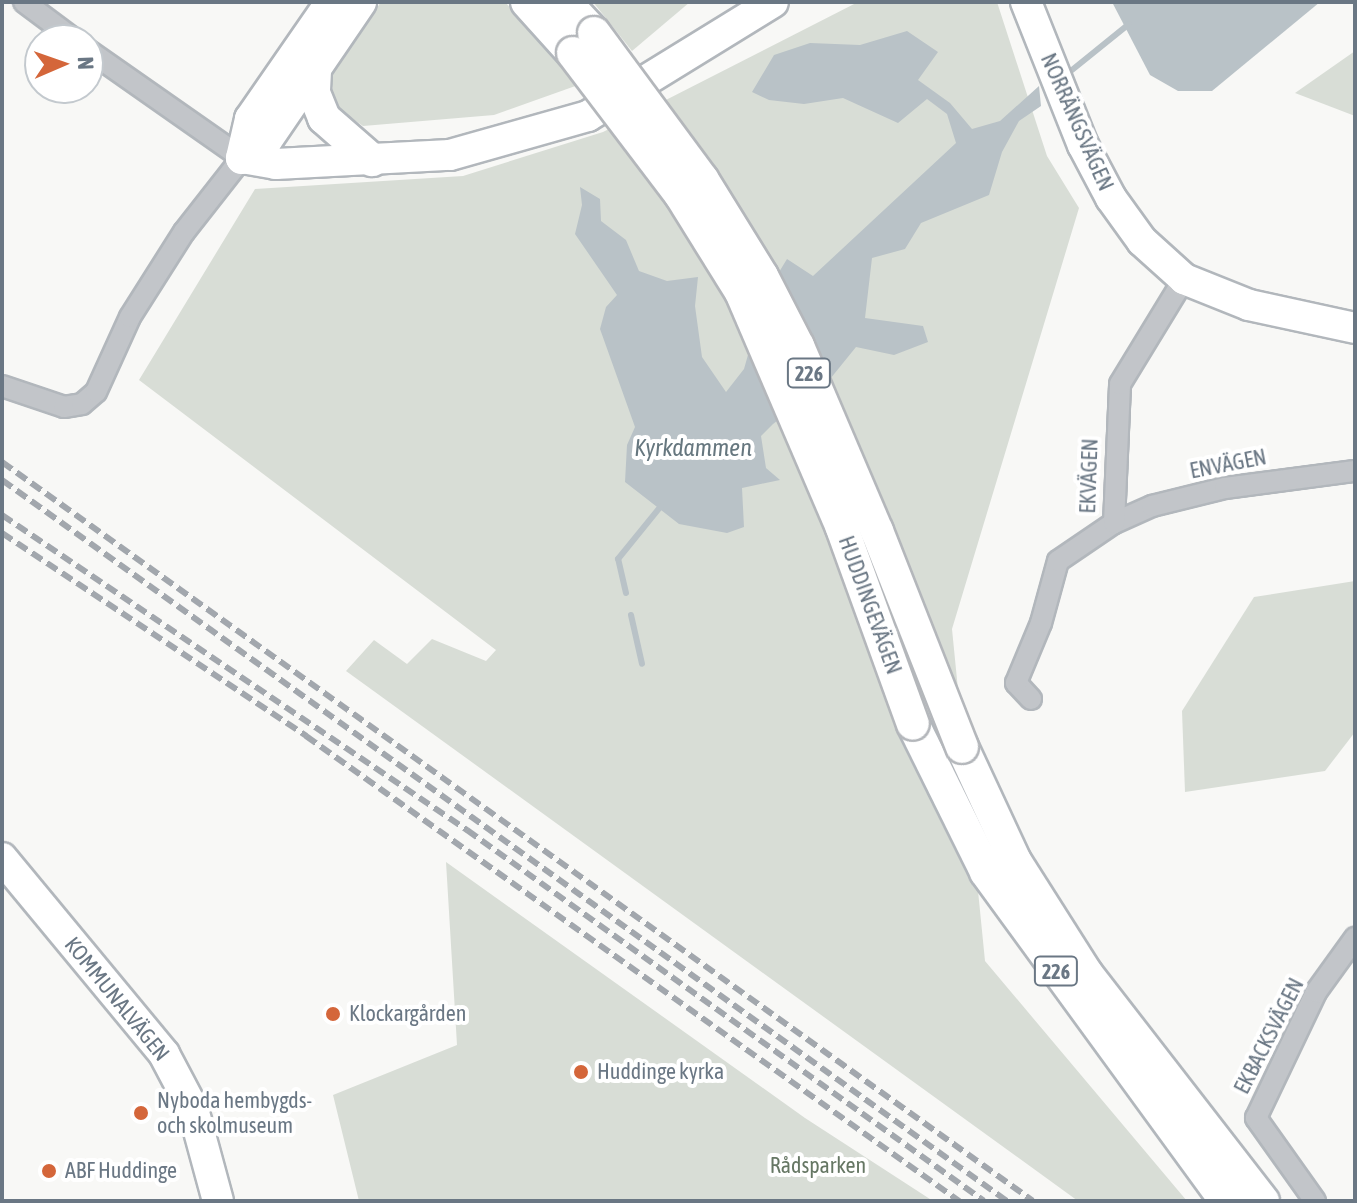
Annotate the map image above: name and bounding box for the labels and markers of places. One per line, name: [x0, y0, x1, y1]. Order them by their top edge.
place label: Klockargården: [349, 1001, 466, 1027]
marker: Klockargården: [324, 1005, 342, 1023]
place label: Huddinge kyrka: [597, 1059, 724, 1085]
marker: Huddinge kyrka: [572, 1063, 590, 1081]
place label: Nyboda hembygds- och skolmuseum: [157, 1087, 312, 1138]
marker: Nyboda hembygds- och skolmuseum: [132, 1104, 150, 1122]
place label: ABF Huddinge: [65, 1158, 177, 1184]
marker: ABF Huddinge: [40, 1162, 58, 1180]

